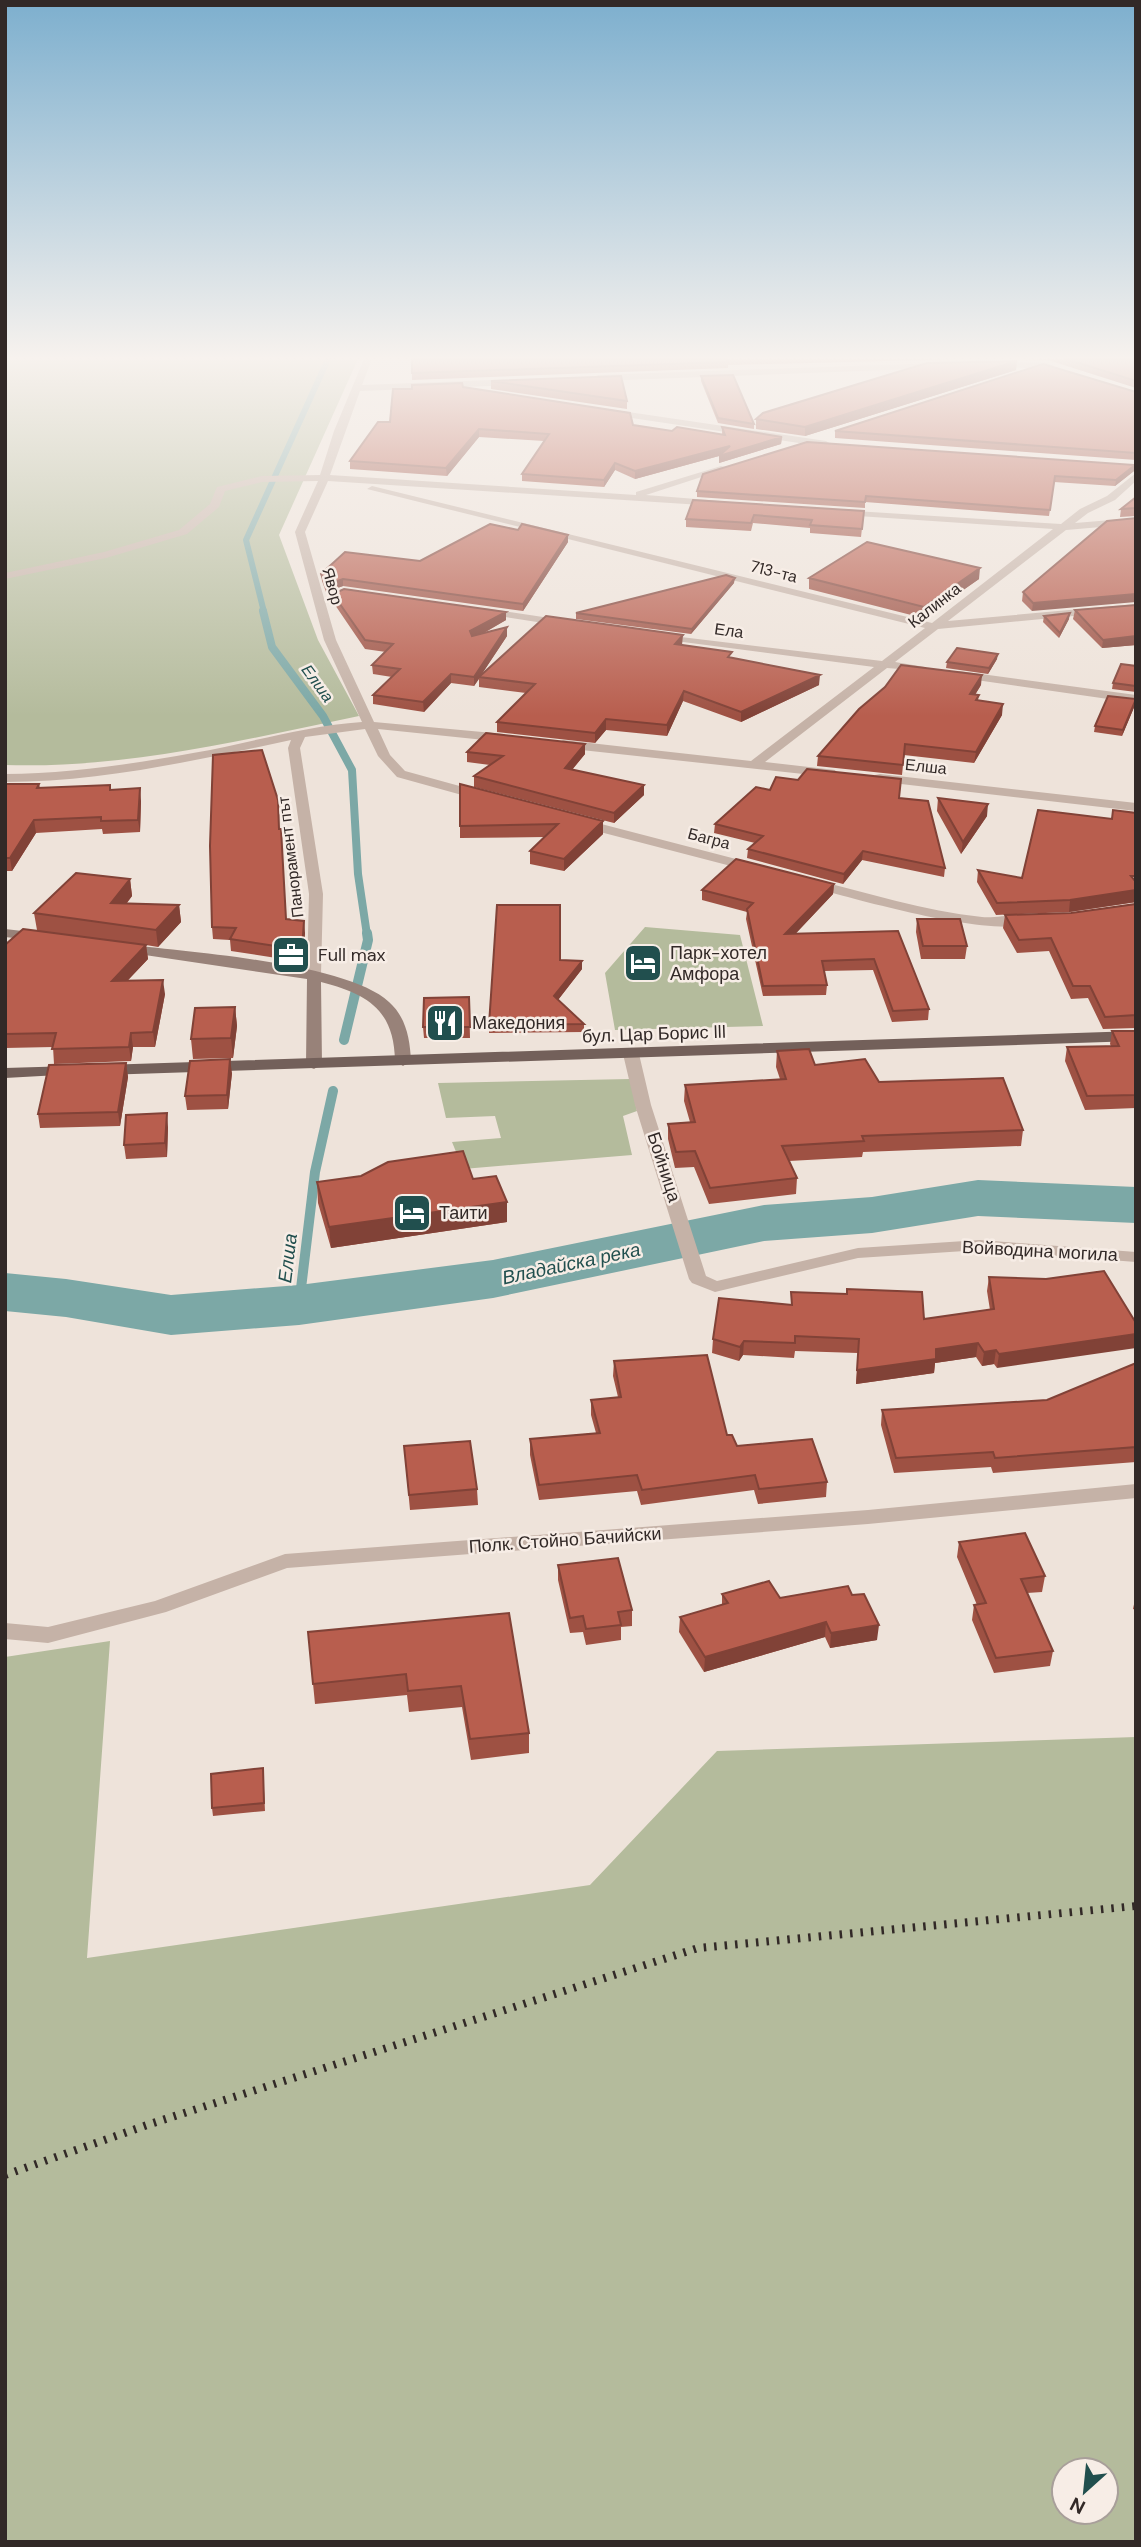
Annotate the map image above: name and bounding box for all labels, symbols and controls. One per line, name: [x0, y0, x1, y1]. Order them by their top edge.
street label: 713-та: [748, 556, 800, 587]
street label: Явор: [317, 565, 348, 607]
street label: Калинка: [904, 578, 965, 633]
street label: Ела: [713, 618, 745, 643]
water label: Елша: [297, 660, 338, 706]
street label: Елша: [904, 754, 948, 779]
street label: Панорамент път: [273, 794, 308, 919]
street label: Багра: [685, 823, 732, 854]
office icon: Full max: [270, 934, 312, 976]
place label: Парк-хотел Амфора: [670, 941, 767, 986]
hotel icon: Парк-хотел Амфора: [622, 942, 664, 984]
place label: Full max: [318, 943, 386, 967]
restaurant icon: Македония: [424, 1002, 466, 1044]
place label: Македония: [472, 1011, 565, 1035]
street label: бул. Цар Борис III: [582, 1019, 726, 1049]
street label: Бойница: [641, 1129, 687, 1206]
hotel icon: Таити: [391, 1192, 433, 1234]
place label: Таити: [439, 1201, 488, 1225]
water label: Елша: [272, 1232, 303, 1284]
street label: Войводина могила: [962, 1235, 1119, 1267]
water label: Владайска река: [500, 1237, 643, 1290]
street label: Полк. Стойно Бачийски: [468, 1521, 662, 1559]
north arrow: [1050, 2456, 1120, 2526]
text: N: [1066, 2491, 1089, 2520]

